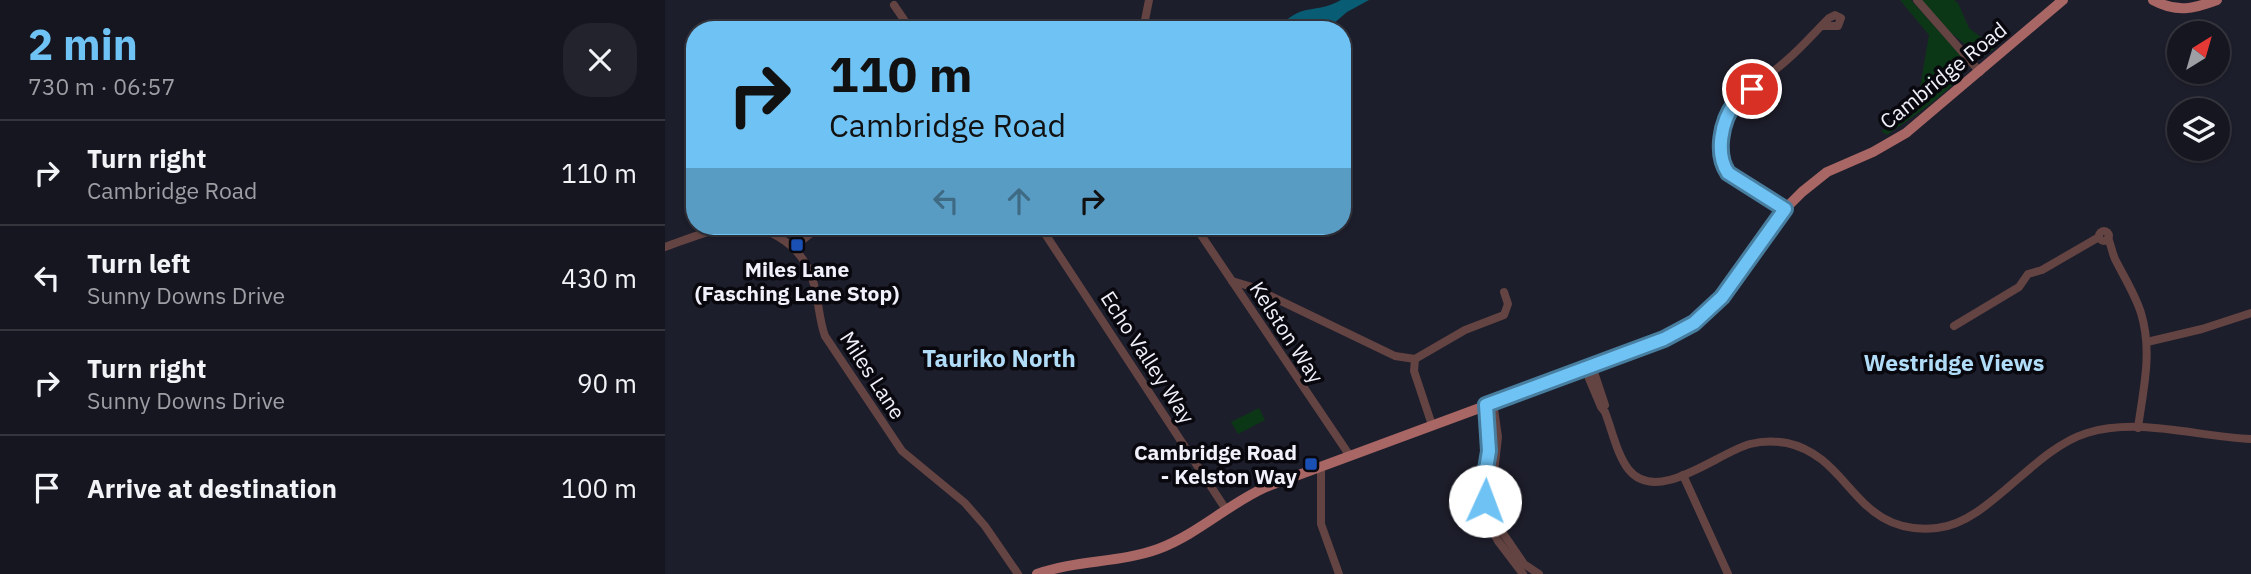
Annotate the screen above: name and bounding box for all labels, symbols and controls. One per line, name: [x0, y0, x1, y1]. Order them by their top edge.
street label: Cambridge Road: [1874, 15, 2012, 135]
text: 2 min: [28, 17, 138, 72]
north arrow: [2167, 21, 2229, 84]
map controls: [2167, 21, 2230, 161]
button: close: [563, 23, 637, 97]
text: 110 m: [829, 42, 973, 105]
icon: right: [714, 49, 805, 140]
pin: [1722, 59, 1782, 119]
icon: arrive: [1733, 70, 1771, 108]
text: 730 m · 06:57: [28, 71, 175, 101]
button: layers: [2167, 98, 2230, 161]
text: Cambridge Road: [829, 104, 1066, 146]
text: Turn right: [87, 141, 206, 175]
icon: right: [28, 154, 66, 192]
text: 110 m: [561, 156, 637, 190]
text: Cambridge Road: [87, 175, 257, 205]
icon: left: [927, 182, 965, 220]
icon: ahead: [1000, 182, 1038, 220]
icon: right: [1073, 182, 1111, 220]
marker: Miles Lane (Fasching Lane Stop): [789, 237, 805, 253]
text: Turn left: [87, 246, 190, 280]
place label: Miles Lane (Fasching Lane Stop): [695, 255, 899, 307]
icon: left: [28, 259, 66, 297]
text: 430 m: [561, 261, 637, 295]
street label: Kelston Way: [1244, 276, 1331, 389]
text: Sunny Downs Drive: [87, 280, 285, 310]
street label: Echo Valley Way: [1095, 285, 1202, 429]
street label: Miles Lane: [834, 325, 912, 425]
district label: Tauriko North: [922, 342, 1076, 374]
district label: Westridge Views: [1864, 347, 2044, 377]
text: Turn right: [87, 351, 206, 385]
icon: right: [28, 364, 66, 402]
text: 90 m: [577, 366, 637, 400]
text: Sunny Downs Drive: [87, 385, 285, 415]
place label: Cambridge Road - Kelston Way: [1134, 438, 1298, 490]
marker: Cambridge Road - Kelston Way: [1303, 456, 1319, 472]
position arrow: [1448, 464, 1522, 538]
icon: arrive: [28, 469, 66, 507]
text: Arrive at destination: [87, 471, 337, 505]
text: 100 m: [561, 471, 637, 505]

